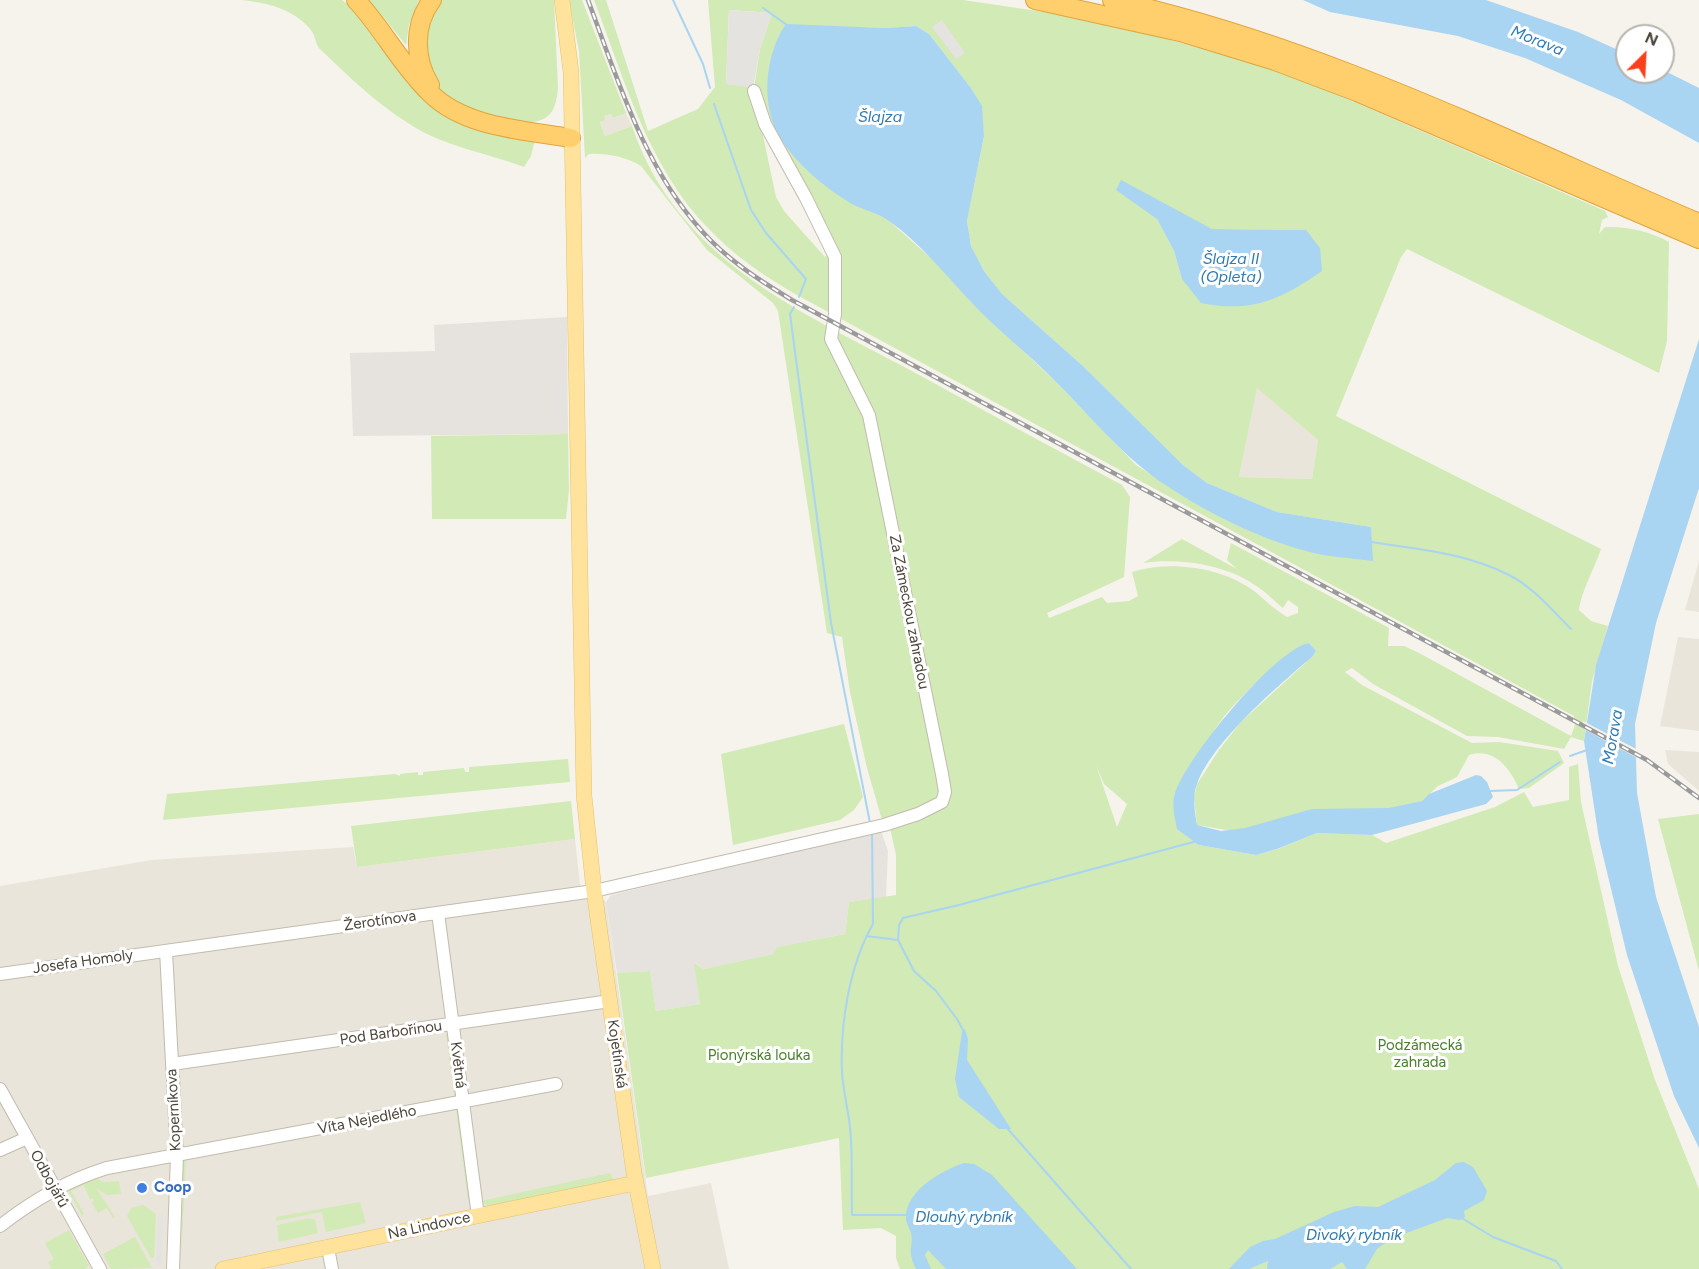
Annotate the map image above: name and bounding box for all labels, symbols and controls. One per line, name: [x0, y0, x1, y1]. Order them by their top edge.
water label: Morava: [1508, 22, 1566, 60]
north arrow: [1615, 24, 1675, 84]
text: N: [1642, 28, 1661, 50]
water label: Šlajza: [858, 107, 902, 127]
water label: Šlajza II (Opleta): [1200, 249, 1262, 287]
street label: Za Zámeckou zahradou: [885, 533, 933, 691]
water label: Morava: [1599, 708, 1627, 766]
street label: Žerotínova: [343, 907, 417, 935]
street label: Josefa Homoly: [32, 946, 134, 978]
street label: Pod Barbořinou: [339, 1017, 443, 1049]
street label: Kojetínská: [603, 1018, 631, 1090]
park label: Podzámecká zahrada: [1378, 1037, 1462, 1072]
street label: Květná: [446, 1041, 470, 1089]
park label: Pionýrská louka: [708, 1047, 810, 1065]
street label: Koperníkova: [163, 1068, 185, 1152]
street label: Víta Nejedlého: [316, 1102, 418, 1138]
street label: Odbojářů: [26, 1147, 72, 1211]
place label: Coop: [154, 1179, 191, 1197]
marker: Coop: [135, 1181, 149, 1195]
water label: Dlouhý rybník: [915, 1207, 1013, 1227]
street label: Na Lindovce: [386, 1208, 472, 1244]
water label: Divoký rybník: [1306, 1225, 1402, 1245]

